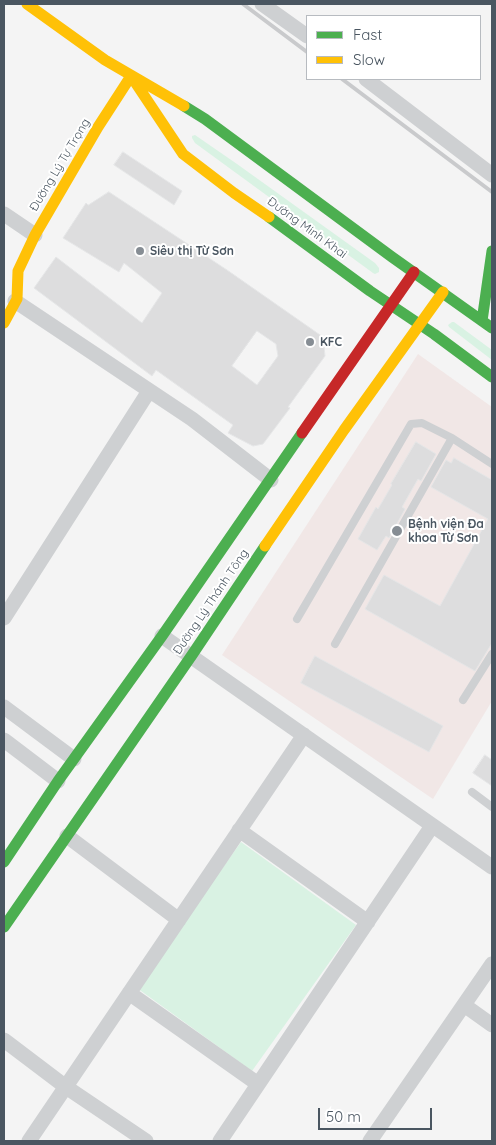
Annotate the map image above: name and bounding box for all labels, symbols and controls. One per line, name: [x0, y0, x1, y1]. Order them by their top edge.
legend: [306, 15, 481, 80]
text: Fast: [353, 25, 382, 44]
text: Slow: [353, 50, 385, 69]
street label: Đường Lý Tự Trọng: [27, 116, 93, 214]
street label: Đường Minh Khai: [264, 194, 350, 262]
place label: Siêu thị Từ Sơn: [150, 244, 234, 258]
marker: Siêu thị Từ Sơn: [134, 245, 146, 257]
place label: KFC: [320, 335, 342, 349]
marker: KFC: [304, 336, 316, 348]
place label: Bệnh viện Đa khoa Từ Sơn: [408, 517, 484, 545]
marker: Bệnh viện Đa khoa Từ Sơn: [390, 524, 404, 538]
street label: Đường Lý Thánh Tông: [170, 547, 252, 657]
scale bar: [321, 1098, 435, 1130]
text: 50 m: [326, 1107, 361, 1126]

